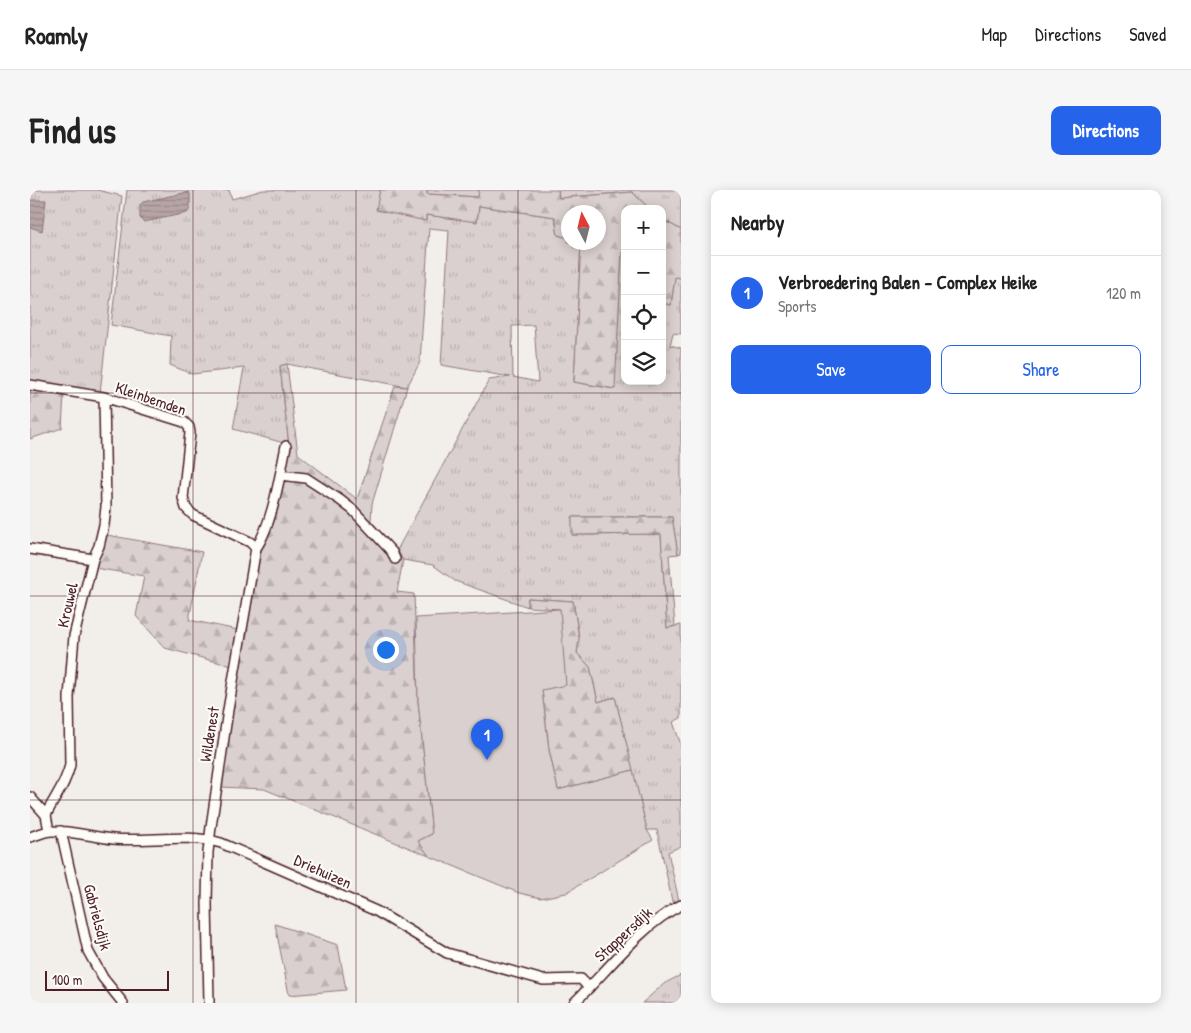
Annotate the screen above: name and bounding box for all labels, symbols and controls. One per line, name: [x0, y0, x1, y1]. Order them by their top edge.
text: Roamly: [25, 19, 88, 51]
text: Map: [982, 22, 1007, 47]
text: Directions: [1035, 22, 1101, 47]
text: Saved: [1129, 22, 1166, 47]
button: Directions: [1051, 106, 1161, 155]
text: Find us: [30, 107, 116, 154]
north arrow: [561, 205, 606, 250]
map controls: [621, 205, 666, 385]
button: +: [621, 205, 666, 250]
text: Nearby: [731, 208, 784, 237]
button: −: [621, 250, 666, 295]
text: Verbroedering Balen - Complex Heike: [778, 269, 1037, 295]
text: 1: [744, 282, 750, 304]
text: 120 m: [1106, 282, 1141, 304]
button: locate: [621, 295, 666, 340]
text: Sports: [778, 295, 816, 317]
button: layers: [621, 340, 666, 385]
button: Save: [731, 345, 931, 394]
button: Share: [941, 345, 1141, 394]
street label: Kleinbemden: [113, 376, 189, 420]
street label: Krouwel: [51, 580, 83, 630]
your location: [373, 637, 399, 663]
street label: Wildenest: [194, 704, 224, 763]
pin: 1: [471, 719, 503, 760]
street label: Driehuizen: [291, 849, 355, 893]
street label: Gabrielsdijk: [79, 882, 117, 953]
street label: Stappersdijk: [589, 901, 657, 967]
scale bar: [45, 968, 169, 991]
text: 100 m: [52, 970, 82, 989]

